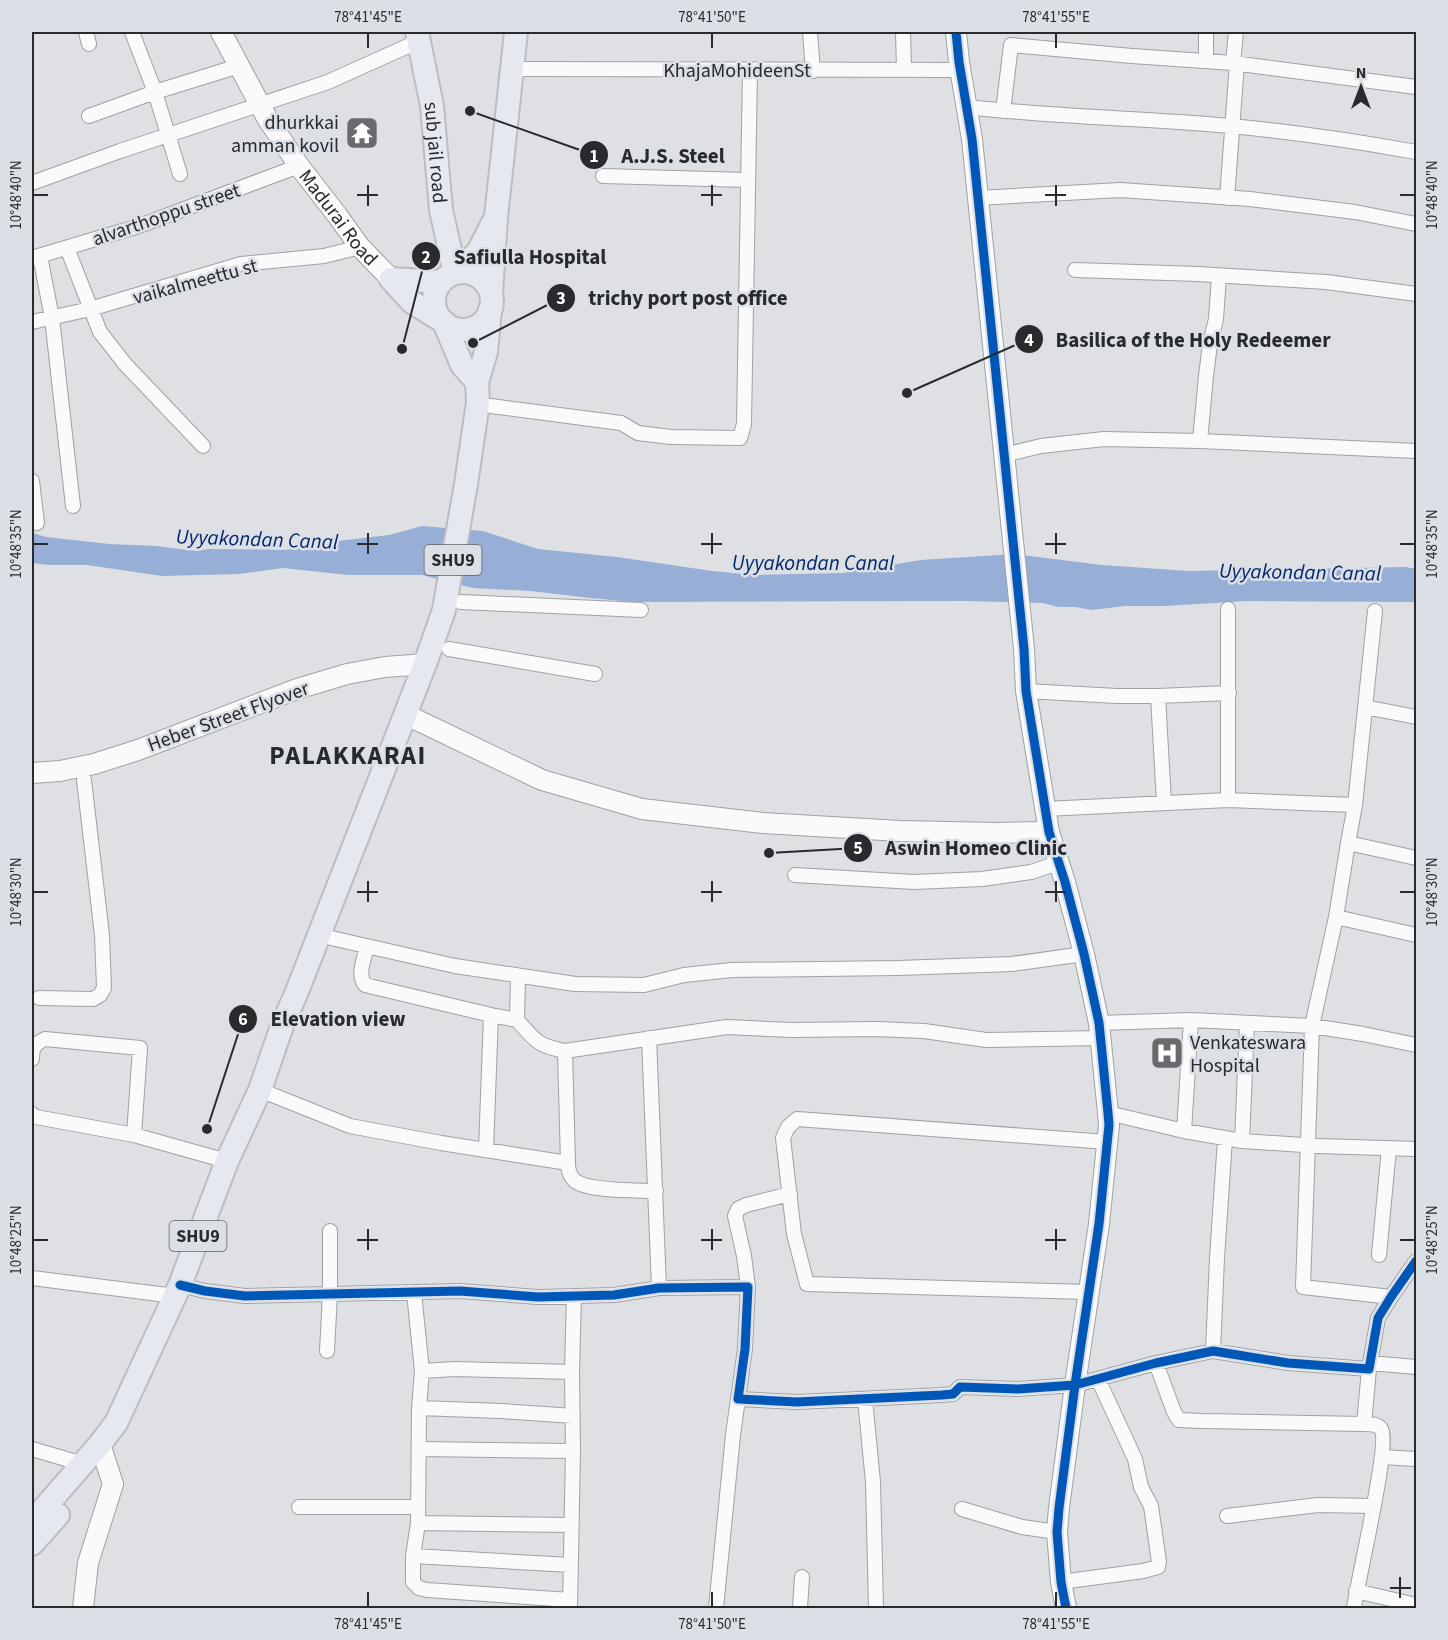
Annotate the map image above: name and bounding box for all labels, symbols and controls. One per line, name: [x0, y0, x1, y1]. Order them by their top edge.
text: 78°41'45"E: [334, 7, 402, 28]
text: 78°41'50"E: [678, 7, 746, 28]
text: 78°41'55"E: [1022, 7, 1090, 28]
street label: KhajaMohideenSt: [663, 57, 811, 85]
north arrow: [1331, 57, 1391, 117]
text: N: [1356, 62, 1366, 84]
street label: sub jail road: [416, 99, 453, 204]
place label: dhurkkai amman kovil: [231, 109, 339, 160]
temple icon: dhurkkai amman kovil: [344, 115, 380, 151]
callout: A.J.S. Steel: [579, 136, 737, 175]
text: A.J.S. Steel: [620, 141, 725, 171]
text: 1: [589, 144, 599, 169]
text: 10°48'40"N: [6, 160, 27, 230]
text: 10°48'40"N: [1422, 160, 1443, 230]
street label: Madurai Road: [292, 164, 384, 272]
street label: alvarthoppu street: [89, 176, 244, 253]
callout: Safiulla Hospital: [411, 237, 618, 276]
text: Safiulla Hospital: [454, 242, 606, 272]
text: 2: [421, 245, 431, 270]
street label: vaikalmeettu st: [130, 252, 261, 312]
callout: trichy port post office: [546, 278, 800, 317]
text: trichy port post office: [588, 283, 788, 313]
text: 3: [556, 286, 566, 311]
callout: Basilica of the Holy Redeemer: [1014, 320, 1343, 359]
text: Basilica of the Holy Redeemer: [1055, 325, 1331, 355]
text: 4: [1024, 328, 1034, 353]
text: 10°48'35"N: [6, 509, 27, 579]
text: 10°48'35"N: [1422, 509, 1443, 579]
water label: Uyyakondan Canal: [175, 521, 339, 557]
road number: SHU9: [424, 545, 482, 575]
water label: Uyyakondan Canal: [732, 548, 895, 578]
water label: Uyyakondan Canal: [1219, 556, 1382, 588]
street label: Heber Street Flyover: [144, 675, 313, 759]
district label: PALAKKARAI: [269, 737, 427, 774]
callout: Aswin Homeo Clinic: [843, 829, 1079, 868]
text: Aswin Homeo Clinic: [884, 833, 1067, 863]
text: 5: [853, 836, 863, 861]
text: 10°48'30"N: [6, 857, 27, 927]
text: 10°48'30"N: [1422, 857, 1443, 927]
callout: Elevation view: [228, 999, 417, 1038]
text: Elevation view: [270, 1004, 406, 1034]
text: 6: [238, 1007, 248, 1032]
place label: Venkateswara Hospital: [1190, 1029, 1306, 1080]
hospital icon: Venkateswara Hospital: [1149, 1035, 1185, 1071]
text: 10°48'25"N: [6, 1205, 27, 1275]
text: 10°48'25"N: [1422, 1205, 1443, 1275]
road number: SHU9: [170, 1221, 226, 1251]
text: 78°41'45"E: [334, 1614, 402, 1635]
text: 78°41'50"E: [678, 1614, 746, 1635]
text: 78°41'55"E: [1022, 1614, 1090, 1635]

